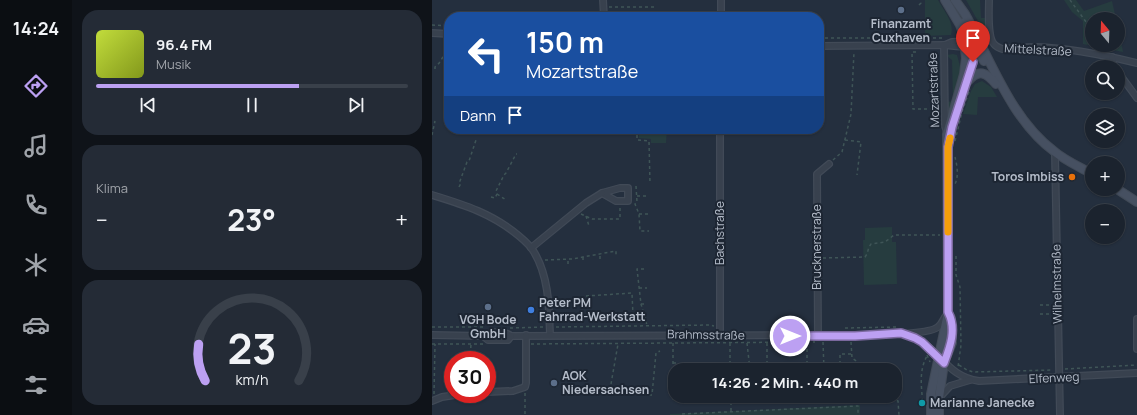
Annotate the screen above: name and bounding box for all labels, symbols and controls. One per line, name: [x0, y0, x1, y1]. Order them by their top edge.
marker: Finanzamt Cuxhaven: [896, 5, 906, 15]
north arrow: [1085, 12, 1125, 52]
map controls: [1085, 12, 1125, 244]
place label: Finanzamt Cuxhaven: [871, 15, 931, 46]
text: 14:24: [13, 16, 59, 40]
pin: [956, 21, 990, 62]
text: 150 m: [526, 23, 604, 61]
icon: arrive: [962, 27, 984, 49]
icon: left: [460, 28, 512, 80]
text: 96.4 FM: [156, 34, 212, 55]
street label: Mittelstraße: [1004, 39, 1072, 60]
street label: Mozartstraße: [924, 52, 943, 128]
text: Musik: [156, 55, 191, 73]
text: Mozartstraße: [526, 59, 638, 83]
button: search: [1085, 60, 1125, 100]
icon: directions: [22, 72, 50, 100]
icon: previous: [137, 94, 159, 116]
icon: pause: [241, 94, 263, 116]
icon: next: [345, 94, 367, 116]
icon: arrive: [504, 104, 526, 126]
text: Dann: [460, 105, 496, 126]
button: layers: [1085, 108, 1125, 148]
icon: music: [22, 132, 50, 160]
button: +: [1085, 156, 1125, 196]
place label: Toros Imbiss: [992, 168, 1064, 185]
marker: Toros Imbiss: [1067, 172, 1077, 182]
text: Klima: [96, 179, 128, 197]
icon: phone: [22, 191, 50, 219]
text: 23°: [227, 199, 276, 240]
street label: Bachstraße: [711, 201, 728, 265]
street label: Brucknerstraße: [808, 204, 825, 290]
button: −: [1085, 204, 1125, 244]
text: −: [96, 205, 108, 235]
text: +: [395, 205, 408, 235]
street label: Wilhelmstraße: [1047, 244, 1066, 324]
icon: climate: [22, 251, 50, 279]
place label: Peter PM Fahrrad-Werkstatt: [539, 294, 646, 325]
marker: VGH Bode GmbH: [483, 302, 493, 312]
marker: Peter PM Fahrrad-Werkstatt: [526, 305, 536, 315]
icon: car: [22, 311, 50, 339]
place label: VGH Bode GmbH: [460, 311, 516, 342]
position arrow: [769, 315, 811, 357]
text: 23: [228, 319, 276, 375]
street label: Brahmsstraße: [667, 325, 745, 344]
speed limit sign: 30: [444, 351, 496, 403]
place label: AOK Niedersachsen: [562, 367, 649, 398]
street label: Elfenweg: [1028, 368, 1080, 387]
text: km/h: [235, 369, 269, 388]
icon: filters: [22, 371, 50, 399]
text: 14:26 · 2 Min. · 440 m: [712, 372, 858, 393]
marker: AOK Niedersachsen: [549, 378, 559, 388]
place label: Marianne Janecke: [930, 394, 1035, 411]
marker: Marianne Janecke: [917, 398, 927, 408]

